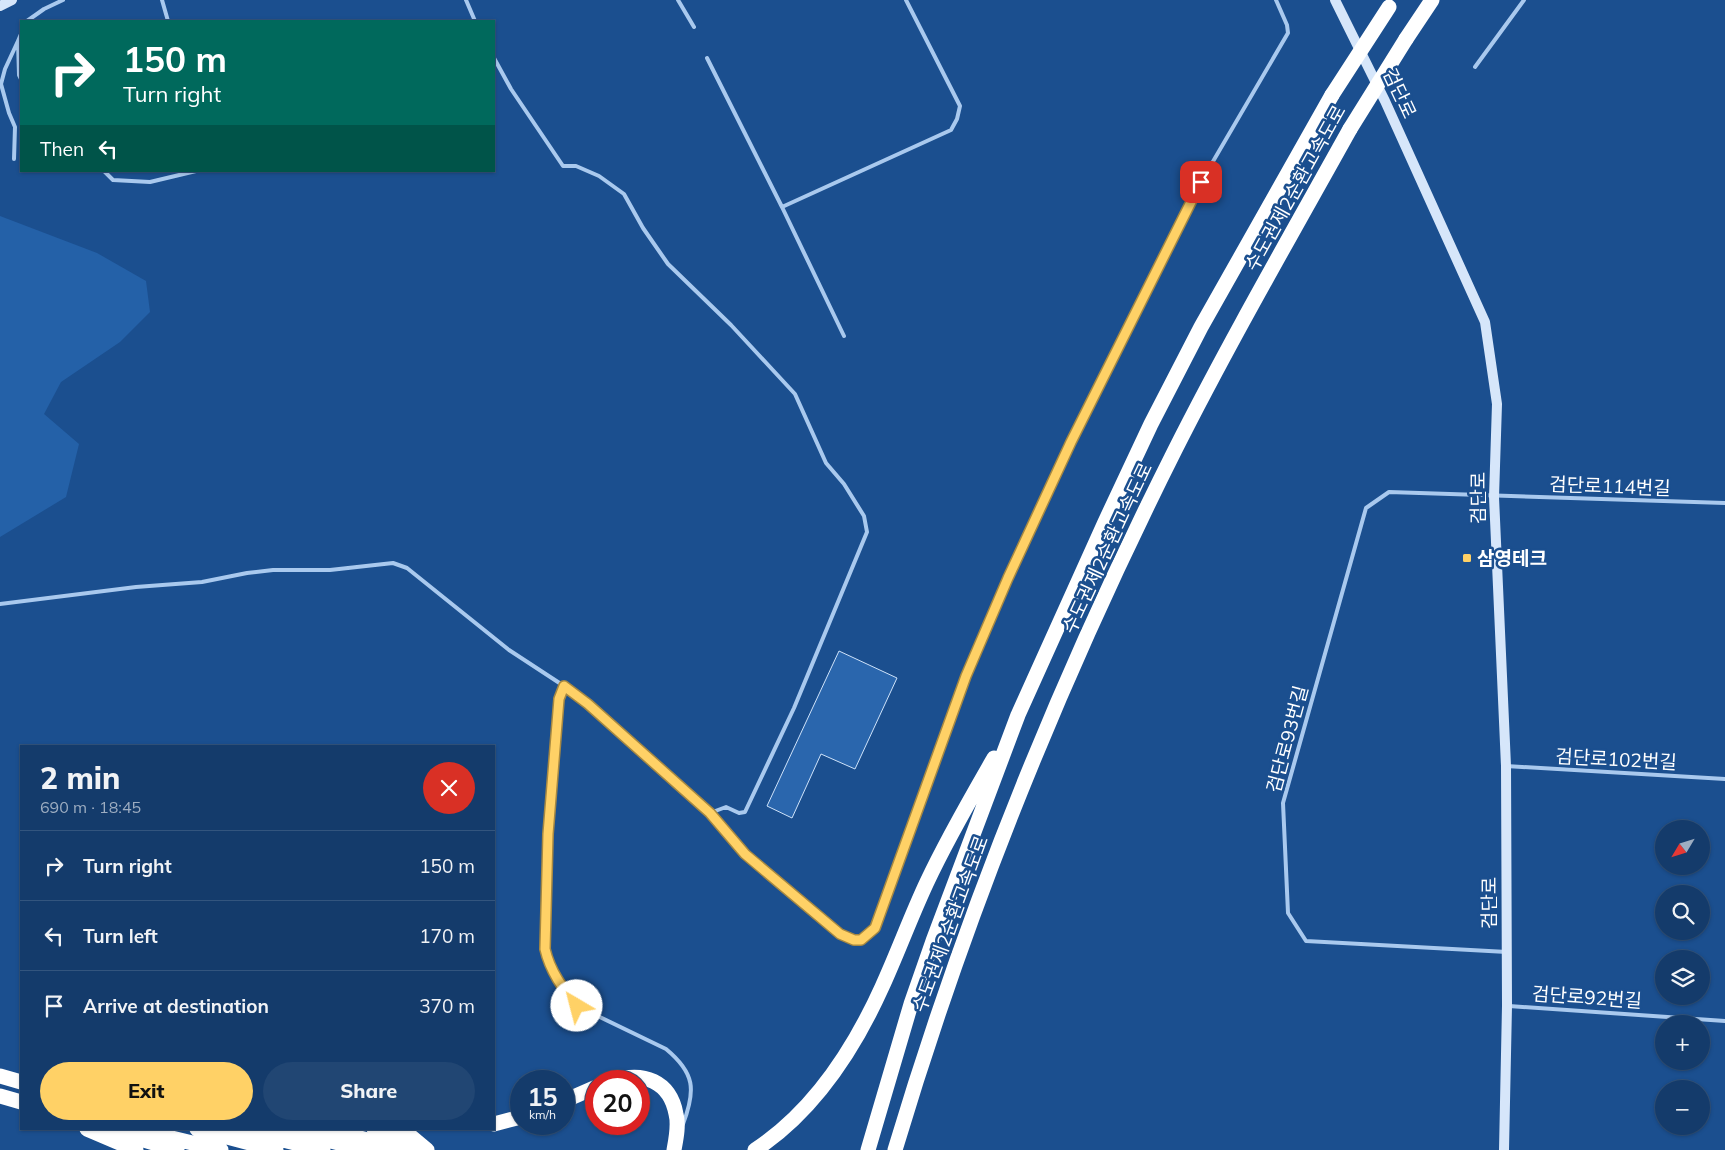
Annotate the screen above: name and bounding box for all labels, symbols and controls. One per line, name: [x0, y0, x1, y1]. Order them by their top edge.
text: 150 m: [123, 37, 227, 81]
icon: right: [40, 40, 105, 105]
street label: 검단로: [1378, 64, 1422, 122]
text: Turn right: [123, 80, 221, 108]
street label: 수도권제2순환고속도로: [1239, 101, 1351, 275]
icon: left: [94, 135, 122, 163]
text: Then: [40, 137, 84, 161]
pin: [1180, 161, 1222, 203]
icon: arrive: [1187, 168, 1215, 196]
street label: 수도권제2순환고속도로: [1057, 459, 1157, 637]
street label: 검단로: [1466, 472, 1490, 524]
street label: 검단로114번길: [1549, 472, 1671, 500]
place label: 삼영테크: [1477, 546, 1547, 570]
marker: 삼영테크: [1461, 552, 1473, 564]
street label: 검단로93번길: [1261, 683, 1313, 795]
street label: 검단로102번길: [1555, 744, 1677, 774]
text: 2 min: [40, 759, 120, 797]
button: close: [423, 762, 475, 814]
text: 690 m · 18:45: [40, 797, 141, 817]
north arrow: [1655, 820, 1710, 875]
map controls: [1655, 820, 1710, 1135]
street label: 수도권제2순환고속도로: [907, 832, 993, 1016]
icon: right: [40, 852, 68, 880]
text: Turn right: [83, 854, 172, 878]
text: 150 m: [419, 854, 475, 878]
street label: 검단로: [1477, 877, 1501, 929]
button: search: [1655, 885, 1710, 940]
icon: left: [40, 922, 68, 950]
text: Turn left: [83, 924, 158, 948]
text: 170 m: [419, 924, 475, 948]
button: layers: [1655, 950, 1710, 1005]
position arrow: [550, 979, 602, 1031]
street label: 검단로92번길: [1531, 981, 1643, 1013]
icon: arrive: [40, 992, 68, 1020]
text: Arrive at destination: [83, 994, 269, 1018]
text: 370 m: [419, 994, 475, 1018]
button: +: [1655, 1015, 1710, 1070]
button: Exit: [40, 1062, 253, 1120]
button: Share: [263, 1062, 475, 1120]
speed limit sign: 20: [585, 1070, 650, 1135]
button: −: [1655, 1080, 1710, 1135]
text: 15: [527, 1081, 558, 1112]
text: km/h: [529, 1107, 556, 1122]

